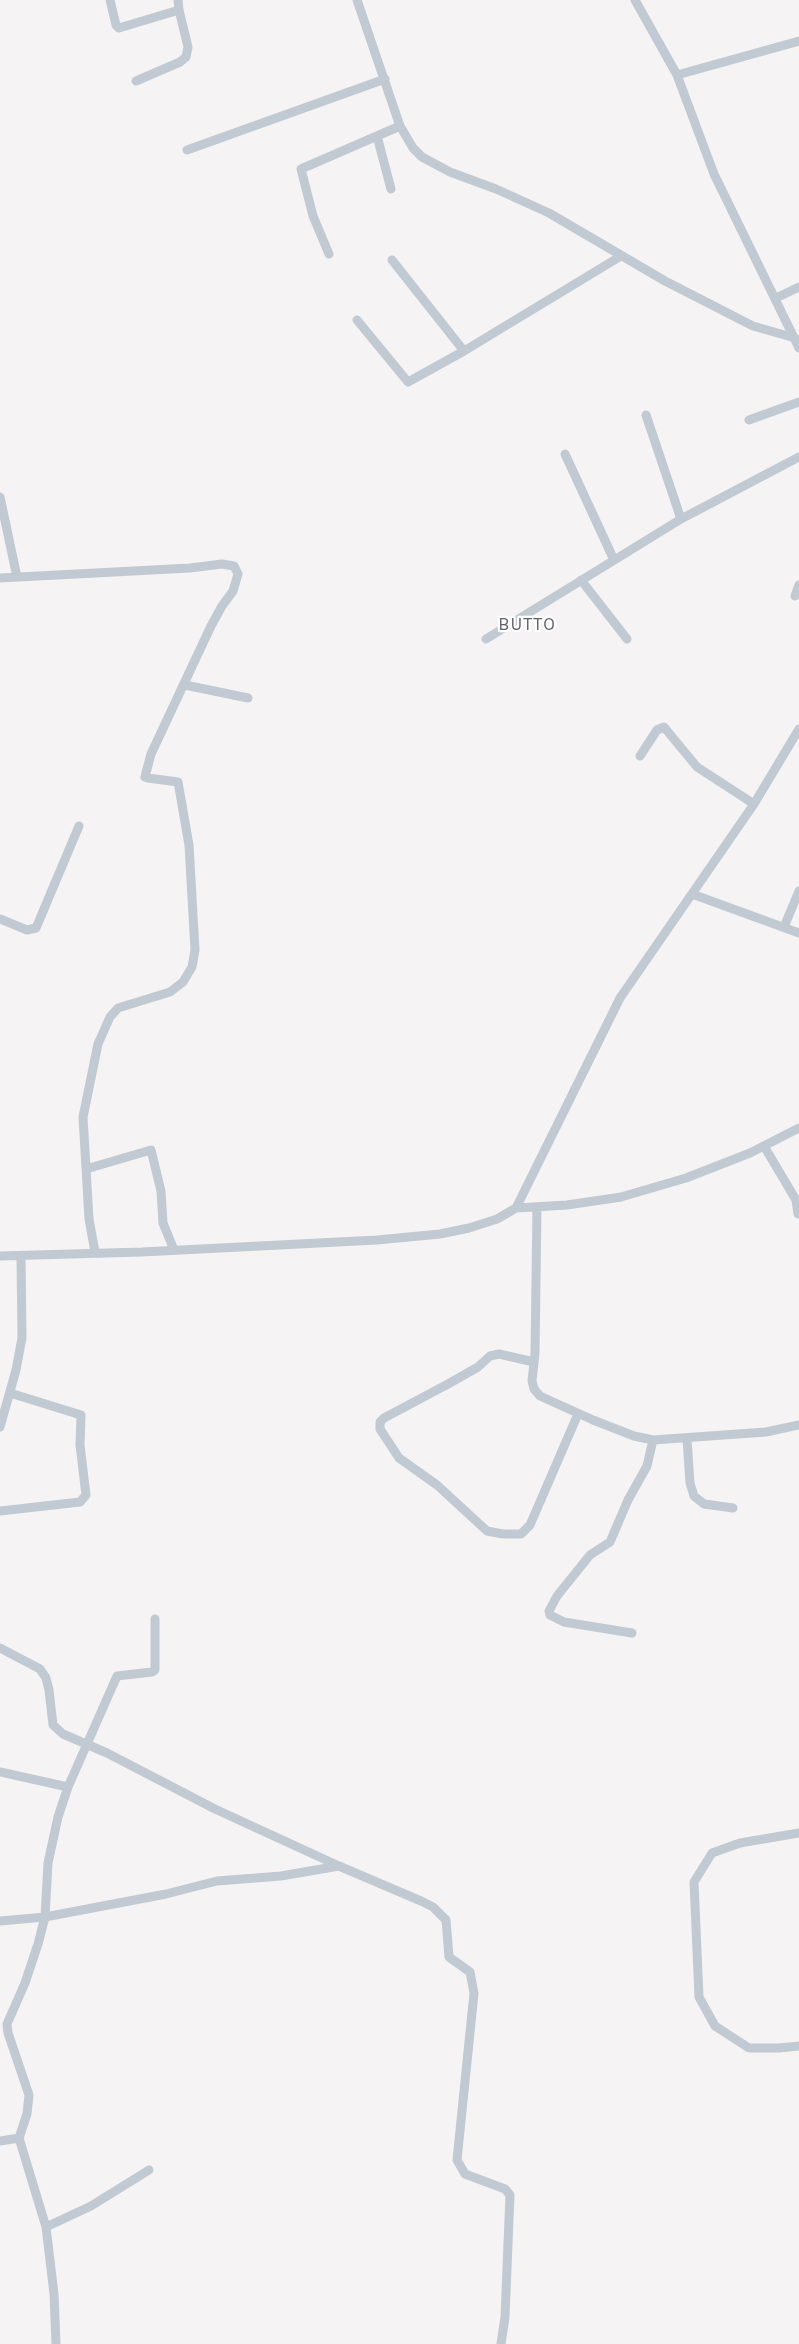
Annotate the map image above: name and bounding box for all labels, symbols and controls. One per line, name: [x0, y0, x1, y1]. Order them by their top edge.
district label: BUTTO: [498, 614, 556, 636]

